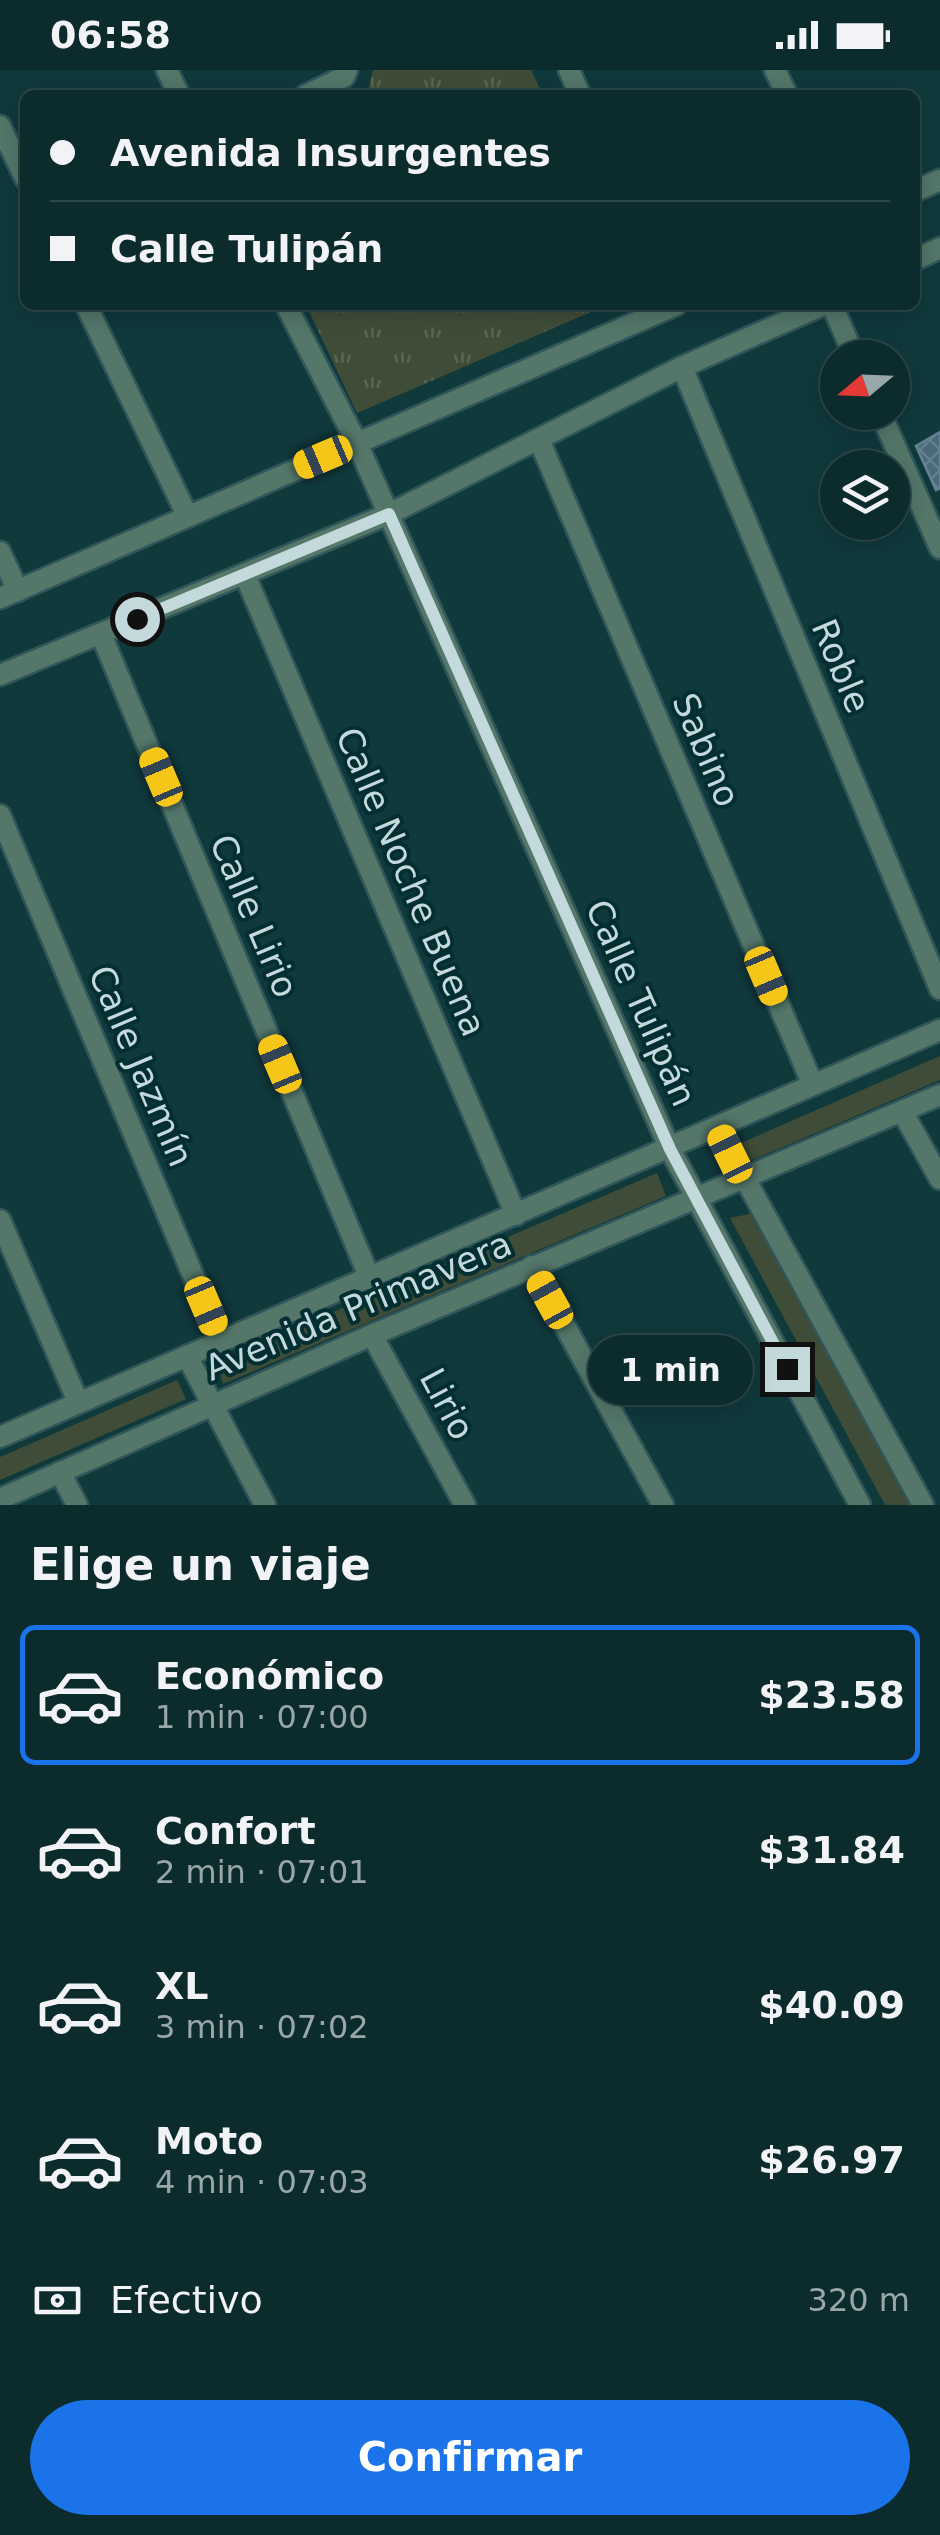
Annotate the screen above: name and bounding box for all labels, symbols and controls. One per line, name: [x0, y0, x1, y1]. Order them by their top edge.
text: 06:58: [50, 13, 171, 57]
text: Avenida Insurgentes: [110, 131, 551, 175]
text: Calle Tulipán: [110, 227, 383, 271]
north arrow: [820, 340, 910, 430]
map controls: [820, 340, 910, 540]
car: [290, 431, 356, 483]
button: layers: [820, 450, 910, 540]
route start: [115, 597, 160, 642]
street label: Roble: [804, 613, 878, 719]
street label: Sabino: [664, 687, 748, 813]
street label: Calle Noche Buena: [328, 722, 494, 1042]
car: [135, 744, 187, 810]
street label: Calle Lirio: [202, 829, 306, 1003]
street label: Calle Tulipán: [578, 894, 704, 1112]
car: [740, 943, 792, 1009]
street label: Calle Jazmín: [81, 960, 201, 1172]
car: [254, 1031, 306, 1097]
car: [703, 1120, 757, 1188]
street label: Avenida Primavera: [199, 1223, 517, 1389]
car: [522, 1266, 578, 1334]
car: [180, 1273, 232, 1339]
callout: 1 min: [587, 1334, 752, 1404]
route end: [765, 1347, 810, 1392]
text: 1 min: [620, 1351, 721, 1389]
street label: Lirio: [412, 1362, 482, 1446]
text: Elige un viaje: [30, 1538, 371, 1591]
icon: car: [35, 1650, 125, 1740]
text: Económico: [155, 1654, 384, 1698]
text: $23.58: [758, 1673, 905, 1717]
text: 1 min · 07:00: [155, 1698, 369, 1736]
icon: car: [35, 1805, 125, 1895]
text: Confort: [155, 1809, 316, 1853]
text: $31.84: [758, 1828, 905, 1872]
text: 2 min · 07:01: [155, 1853, 369, 1891]
icon: car: [35, 1960, 125, 2050]
text: XL: [155, 1964, 209, 2008]
text: $40.09: [758, 1983, 905, 2027]
text: 3 min · 07:02: [155, 2008, 369, 2046]
icon: car: [35, 2115, 125, 2205]
text: Moto: [155, 2119, 263, 2163]
text: $26.97: [758, 2138, 905, 2182]
text: 4 min · 07:03: [155, 2163, 369, 2201]
icon: cash: [30, 2273, 85, 2328]
text: Efectivo: [110, 2278, 263, 2322]
text: 320 m: [808, 2281, 910, 2319]
button: Confirmar: [30, 2400, 910, 2515]

